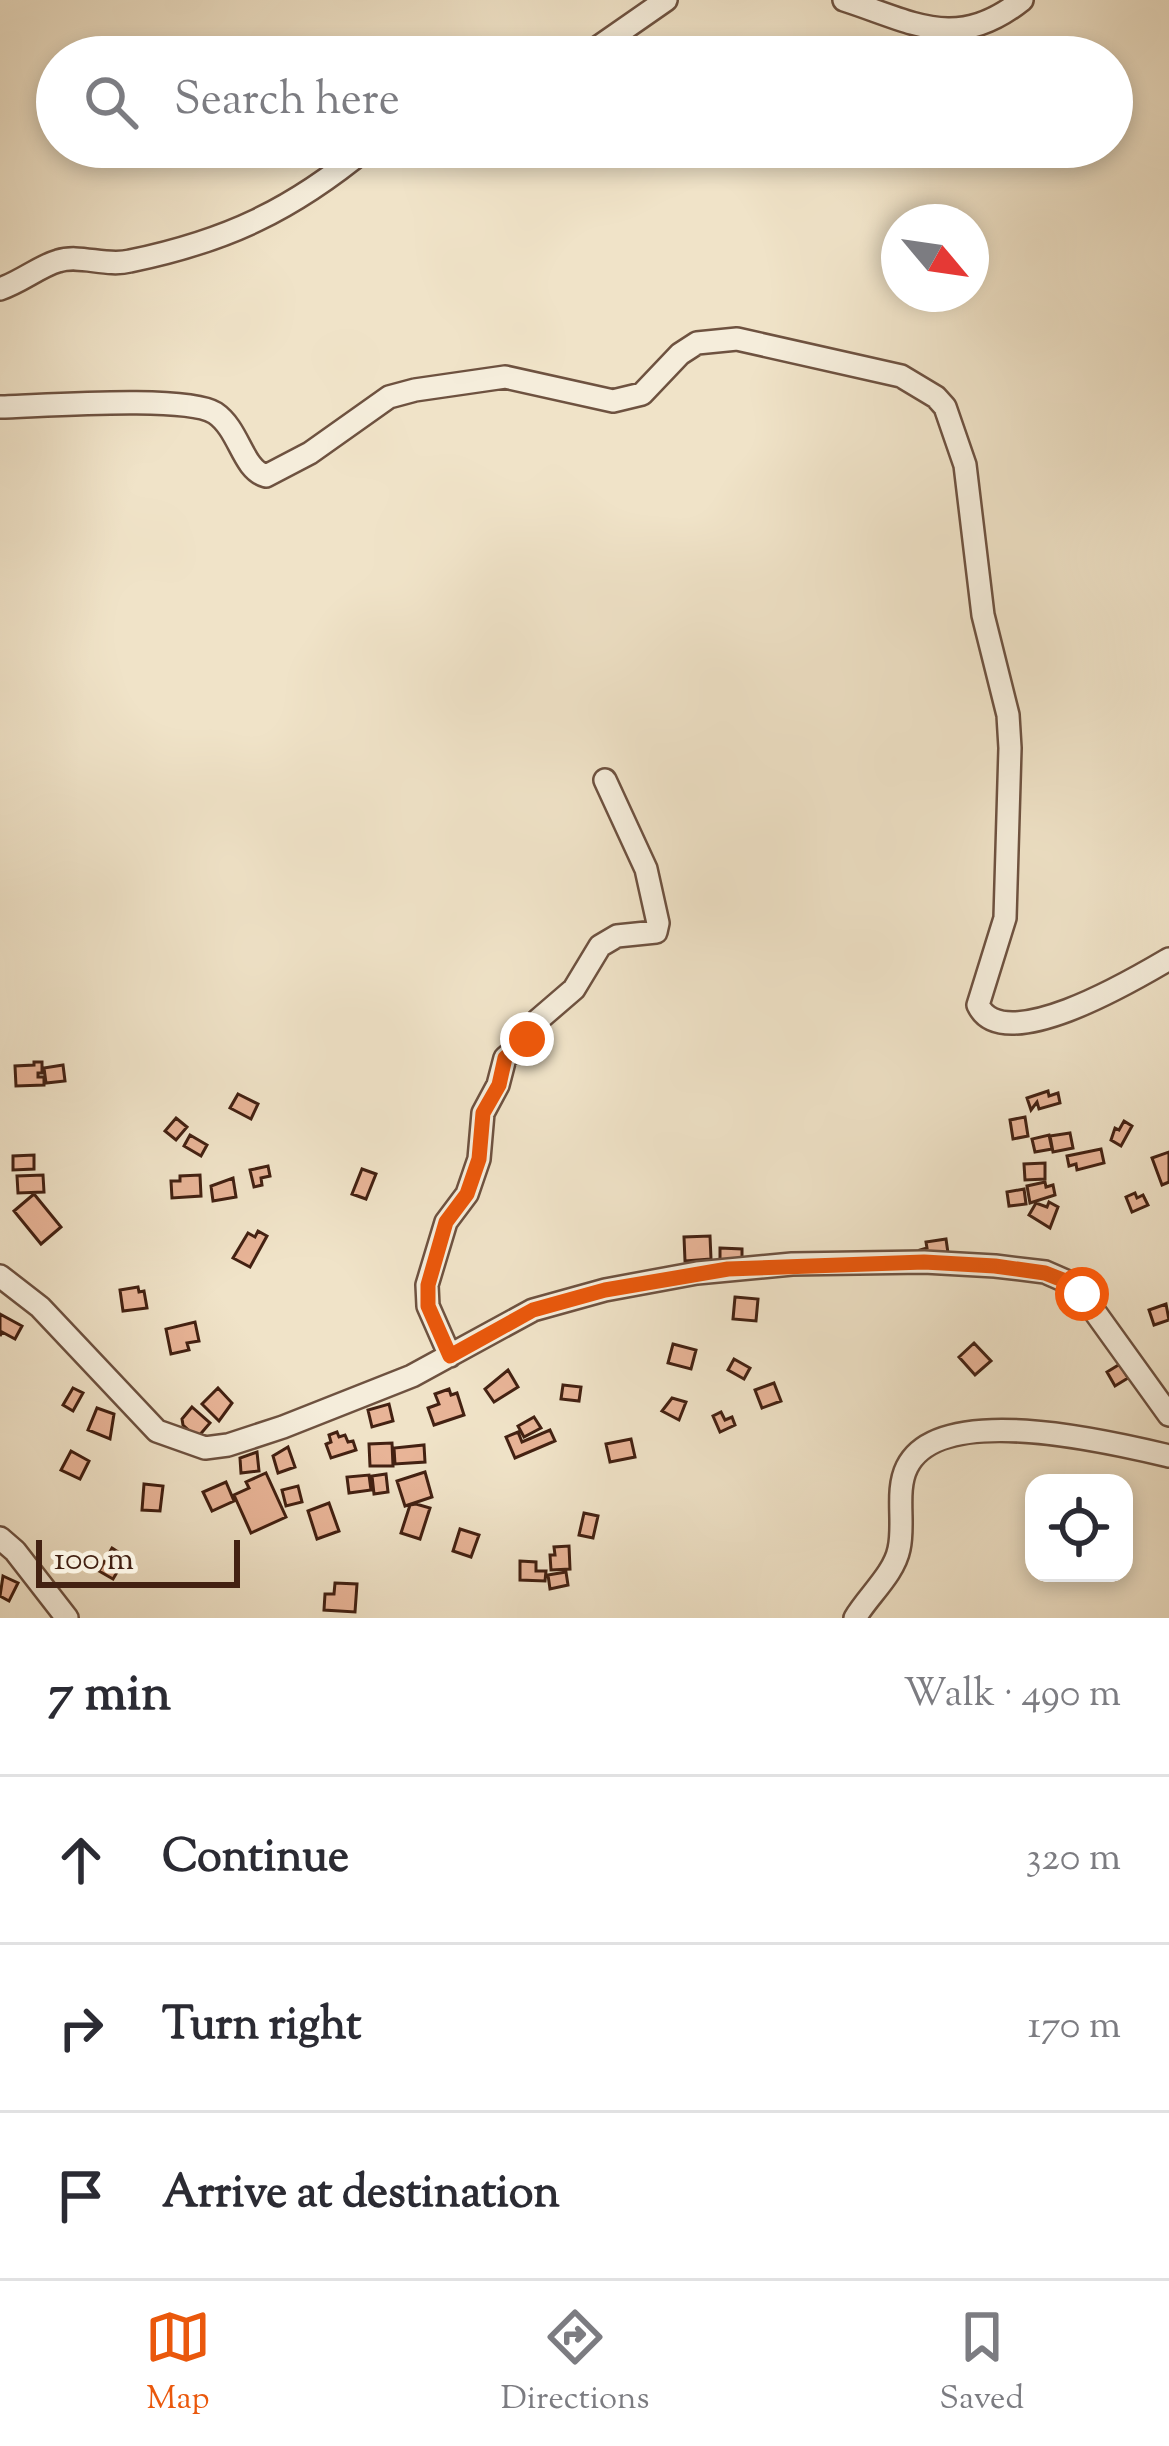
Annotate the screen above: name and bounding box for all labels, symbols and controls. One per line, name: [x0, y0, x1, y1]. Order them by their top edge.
search box: [36, 36, 1133, 168]
icon: search: [78, 69, 144, 135]
text: Search here: [174, 70, 400, 135]
north arrow: [881, 204, 989, 312]
route end: [500, 1012, 554, 1066]
route start: [1055, 1267, 1109, 1321]
map controls: [1025, 1474, 1133, 1582]
button: locate: [1025, 1474, 1133, 1582]
scale bar: [36, 1534, 240, 1587]
text: 100 m: [54, 1537, 134, 1585]
text: 7 min: [48, 1660, 171, 1733]
text: Walk · 490 m: [904, 1668, 1121, 1724]
icon: ahead: [48, 1827, 114, 1893]
text: Continue: [162, 1827, 349, 1892]
text: 320 m: [1026, 1832, 1121, 1888]
icon: right: [48, 1995, 114, 2061]
text: Turn right: [162, 1995, 361, 2060]
text: 170 m: [1028, 2000, 1121, 2056]
icon: arrive: [48, 2163, 114, 2229]
text: Arrive at destination: [162, 2163, 560, 2228]
tab: Map: [145, 2304, 211, 2424]
tab: Directions: [501, 2304, 650, 2424]
tab: Saved: [939, 2304, 1024, 2424]

